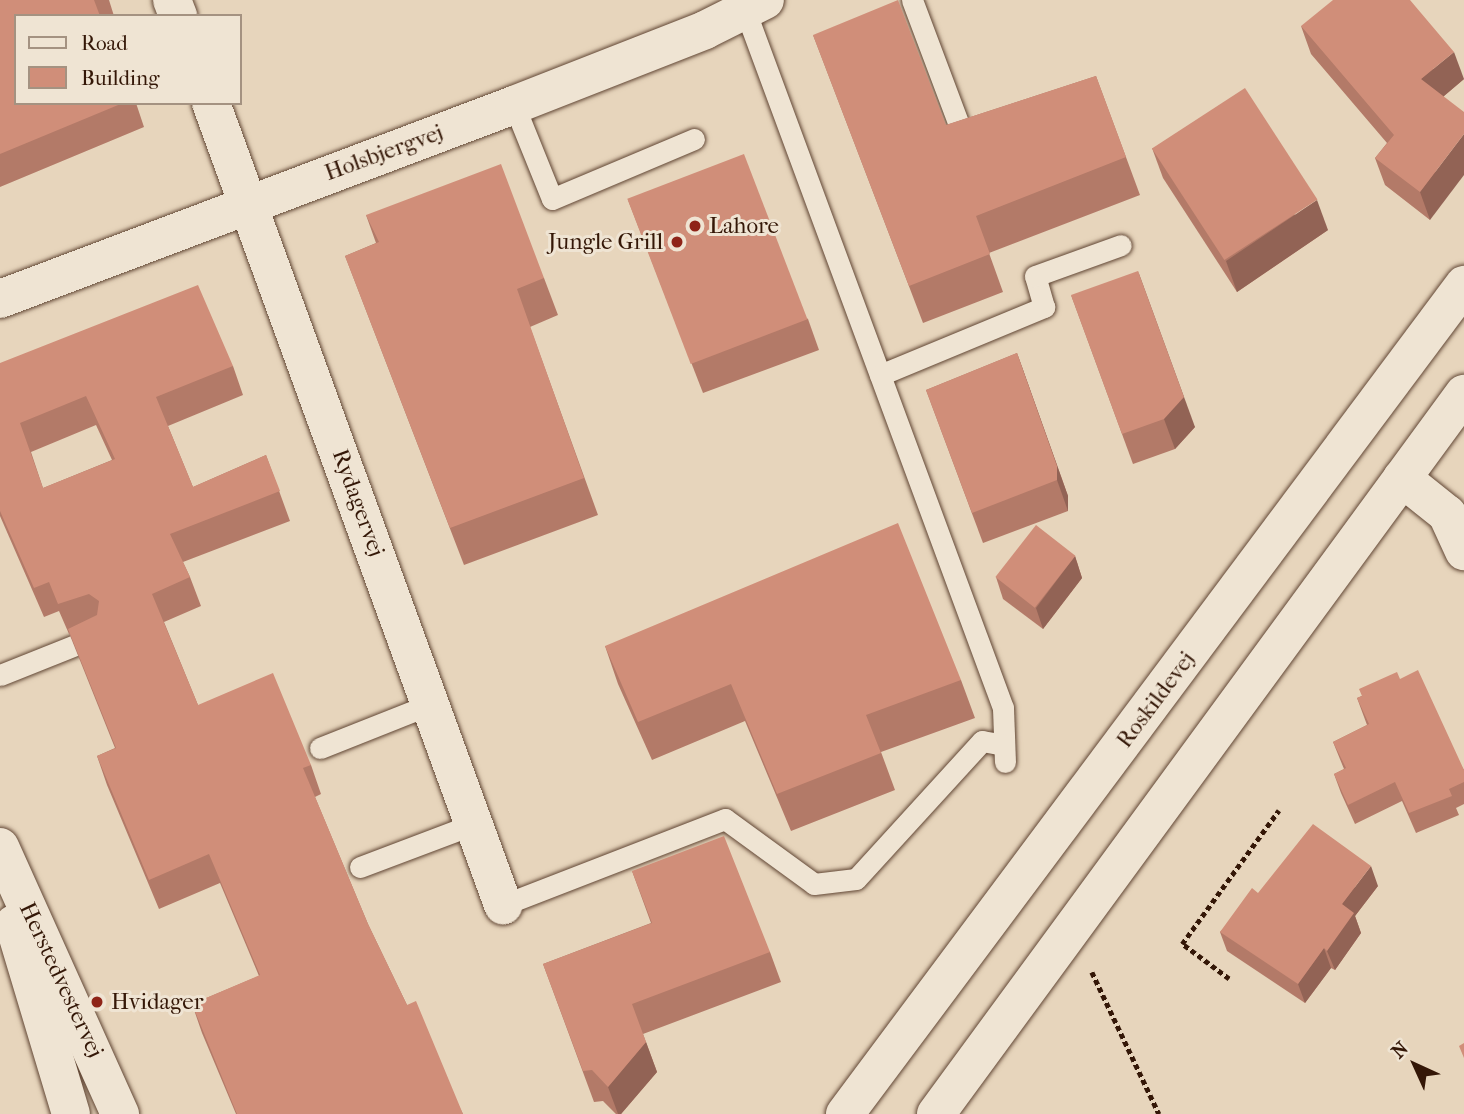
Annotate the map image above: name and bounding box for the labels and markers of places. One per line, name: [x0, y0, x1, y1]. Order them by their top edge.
place label: Lahore: [709, 212, 779, 240]
marker: Lahore: [687, 218, 703, 234]
place label: Jungle Grill: [548, 228, 663, 256]
marker: Jungle Grill: [669, 234, 685, 250]
place label: Hvidager: [111, 988, 204, 1016]
marker: Hvidager: [89, 994, 105, 1010]

